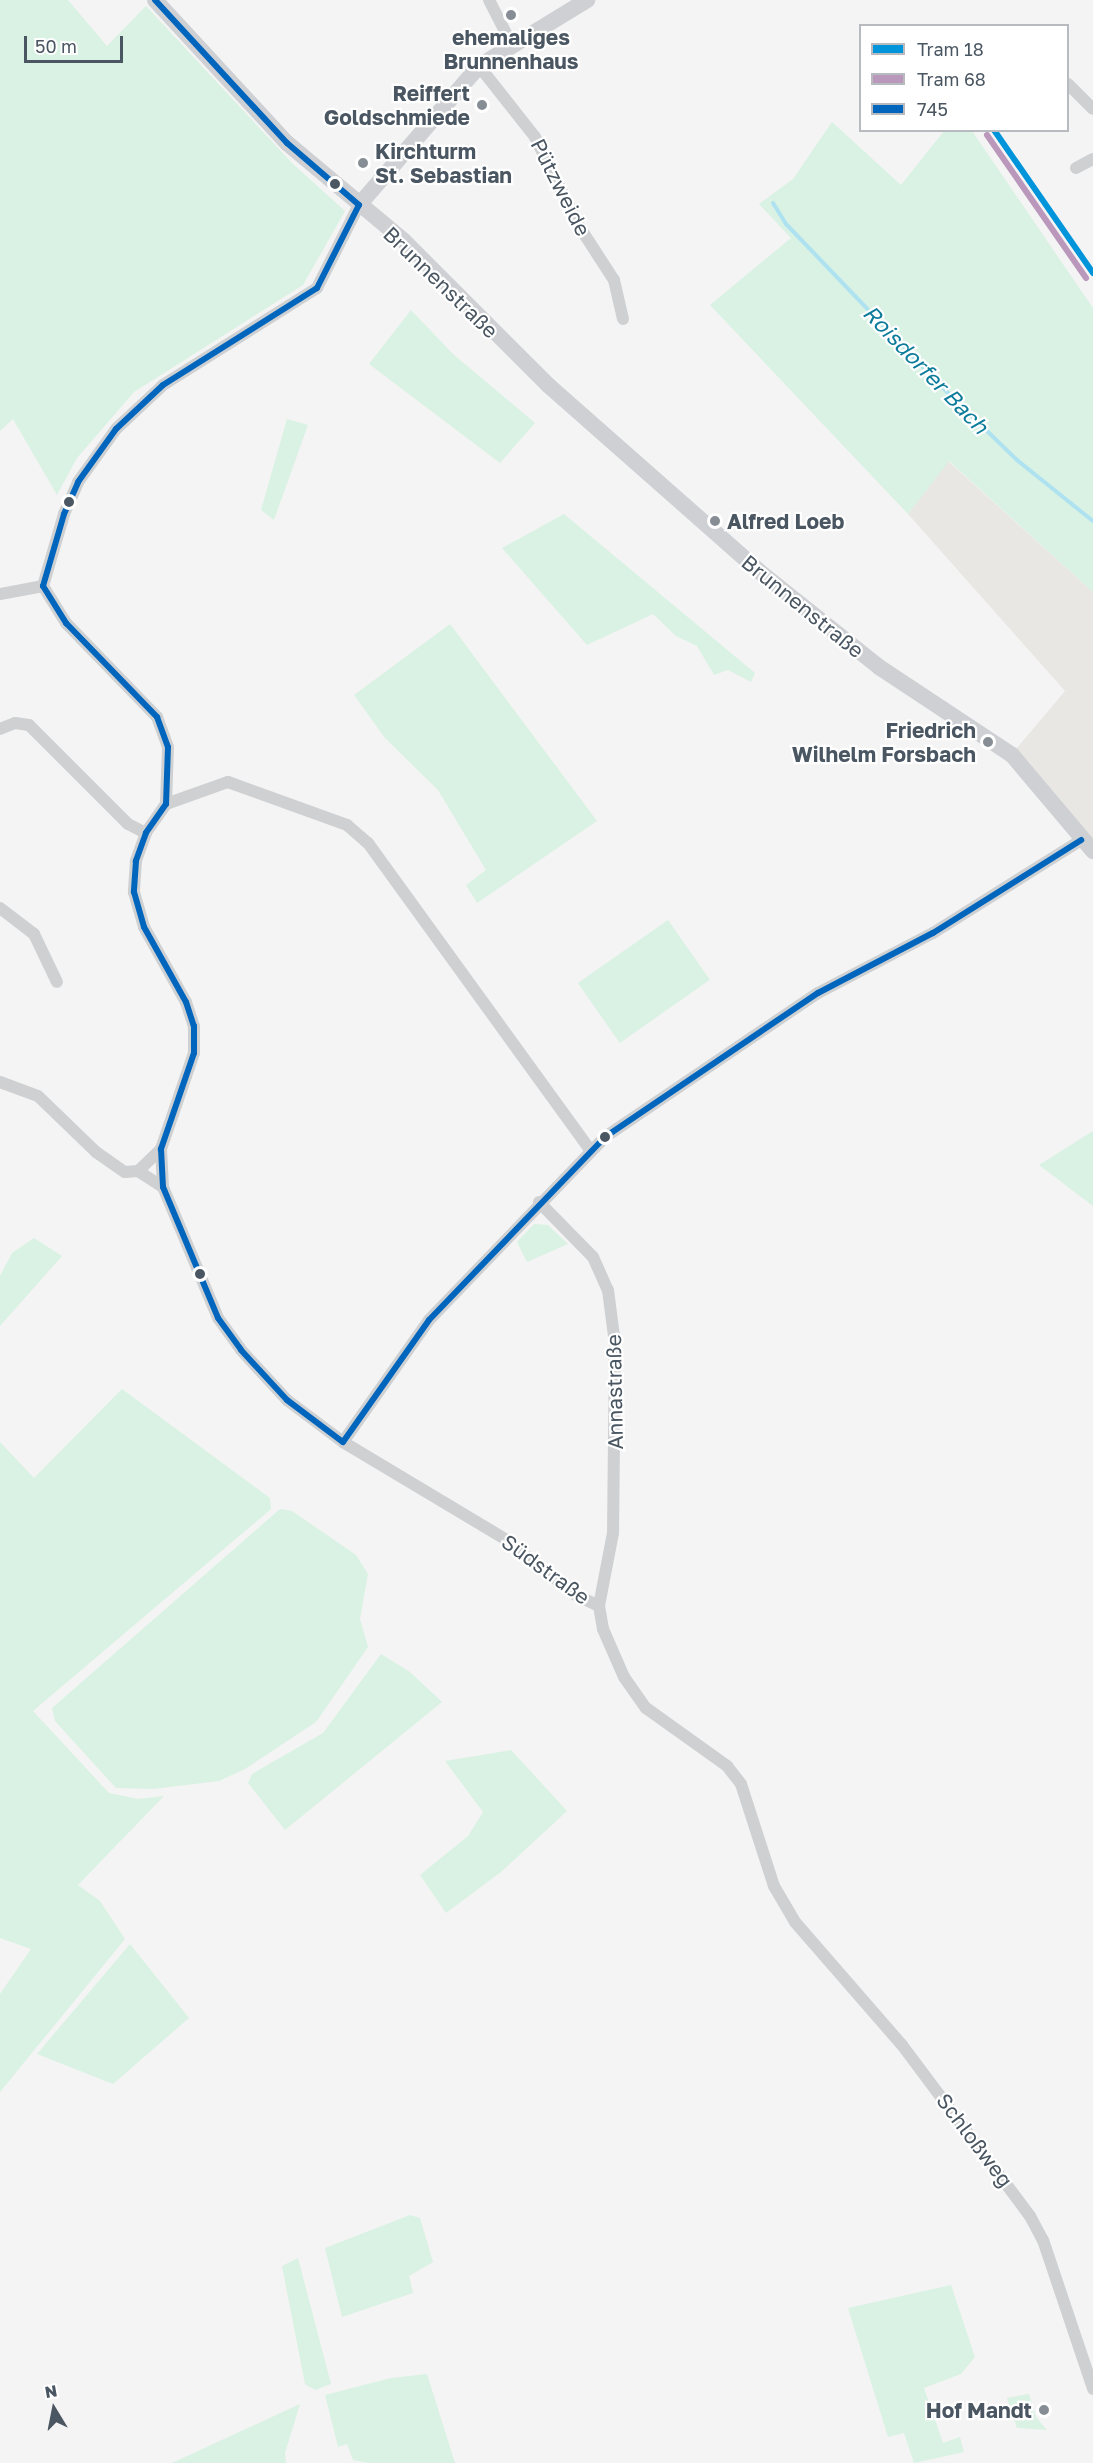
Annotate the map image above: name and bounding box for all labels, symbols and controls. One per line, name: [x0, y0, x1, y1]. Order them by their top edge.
marker: ehemaliges Brunnenhaus: [504, 8, 518, 22]
scale bar: [27, 24, 126, 62]
place label: ehemaliges Brunnenhaus: [443, 24, 579, 74]
legend: [859, 24, 1069, 132]
text: 50 m: [35, 35, 77, 57]
text: Tram 18: [917, 38, 984, 60]
text: Tram 68: [917, 68, 986, 90]
place label: Reiffert Goldschmiede: [324, 80, 470, 130]
marker: Reiffert Goldschmiede: [475, 98, 489, 112]
text: 745: [917, 98, 948, 120]
street label: Pützweide: [526, 134, 596, 240]
place label: Kirchturm St. Sebastian: [375, 138, 512, 188]
marker: Kirchturm St. Sebastian: [356, 156, 370, 170]
unlabelled marker: [329, 178, 341, 190]
street label: Brunnenstraße: [378, 221, 504, 343]
water label: Roisdorfer Bach: [858, 299, 994, 439]
unlabelled marker: [63, 496, 75, 508]
place label: Alfred Loeb: [727, 508, 844, 534]
marker: Alfred Loeb: [708, 514, 722, 528]
street label: Brunnenstraße: [737, 549, 869, 663]
place label: Friedrich Wilhelm Forsbach: [792, 717, 976, 767]
marker: Friedrich Wilhelm Forsbach: [981, 735, 995, 749]
unlabelled marker: [599, 1131, 611, 1143]
unlabelled marker: [194, 1268, 206, 1280]
street label: Annastraße: [600, 1334, 628, 1450]
street label: Südstraße: [497, 1529, 595, 1609]
street label: Schloßweg: [932, 2088, 1018, 2192]
north arrow: [24, 2379, 84, 2439]
text: N: [43, 2380, 59, 2402]
place label: Hof Mandt: [926, 2397, 1032, 2423]
marker: Hof Mandt: [1037, 2403, 1051, 2417]

